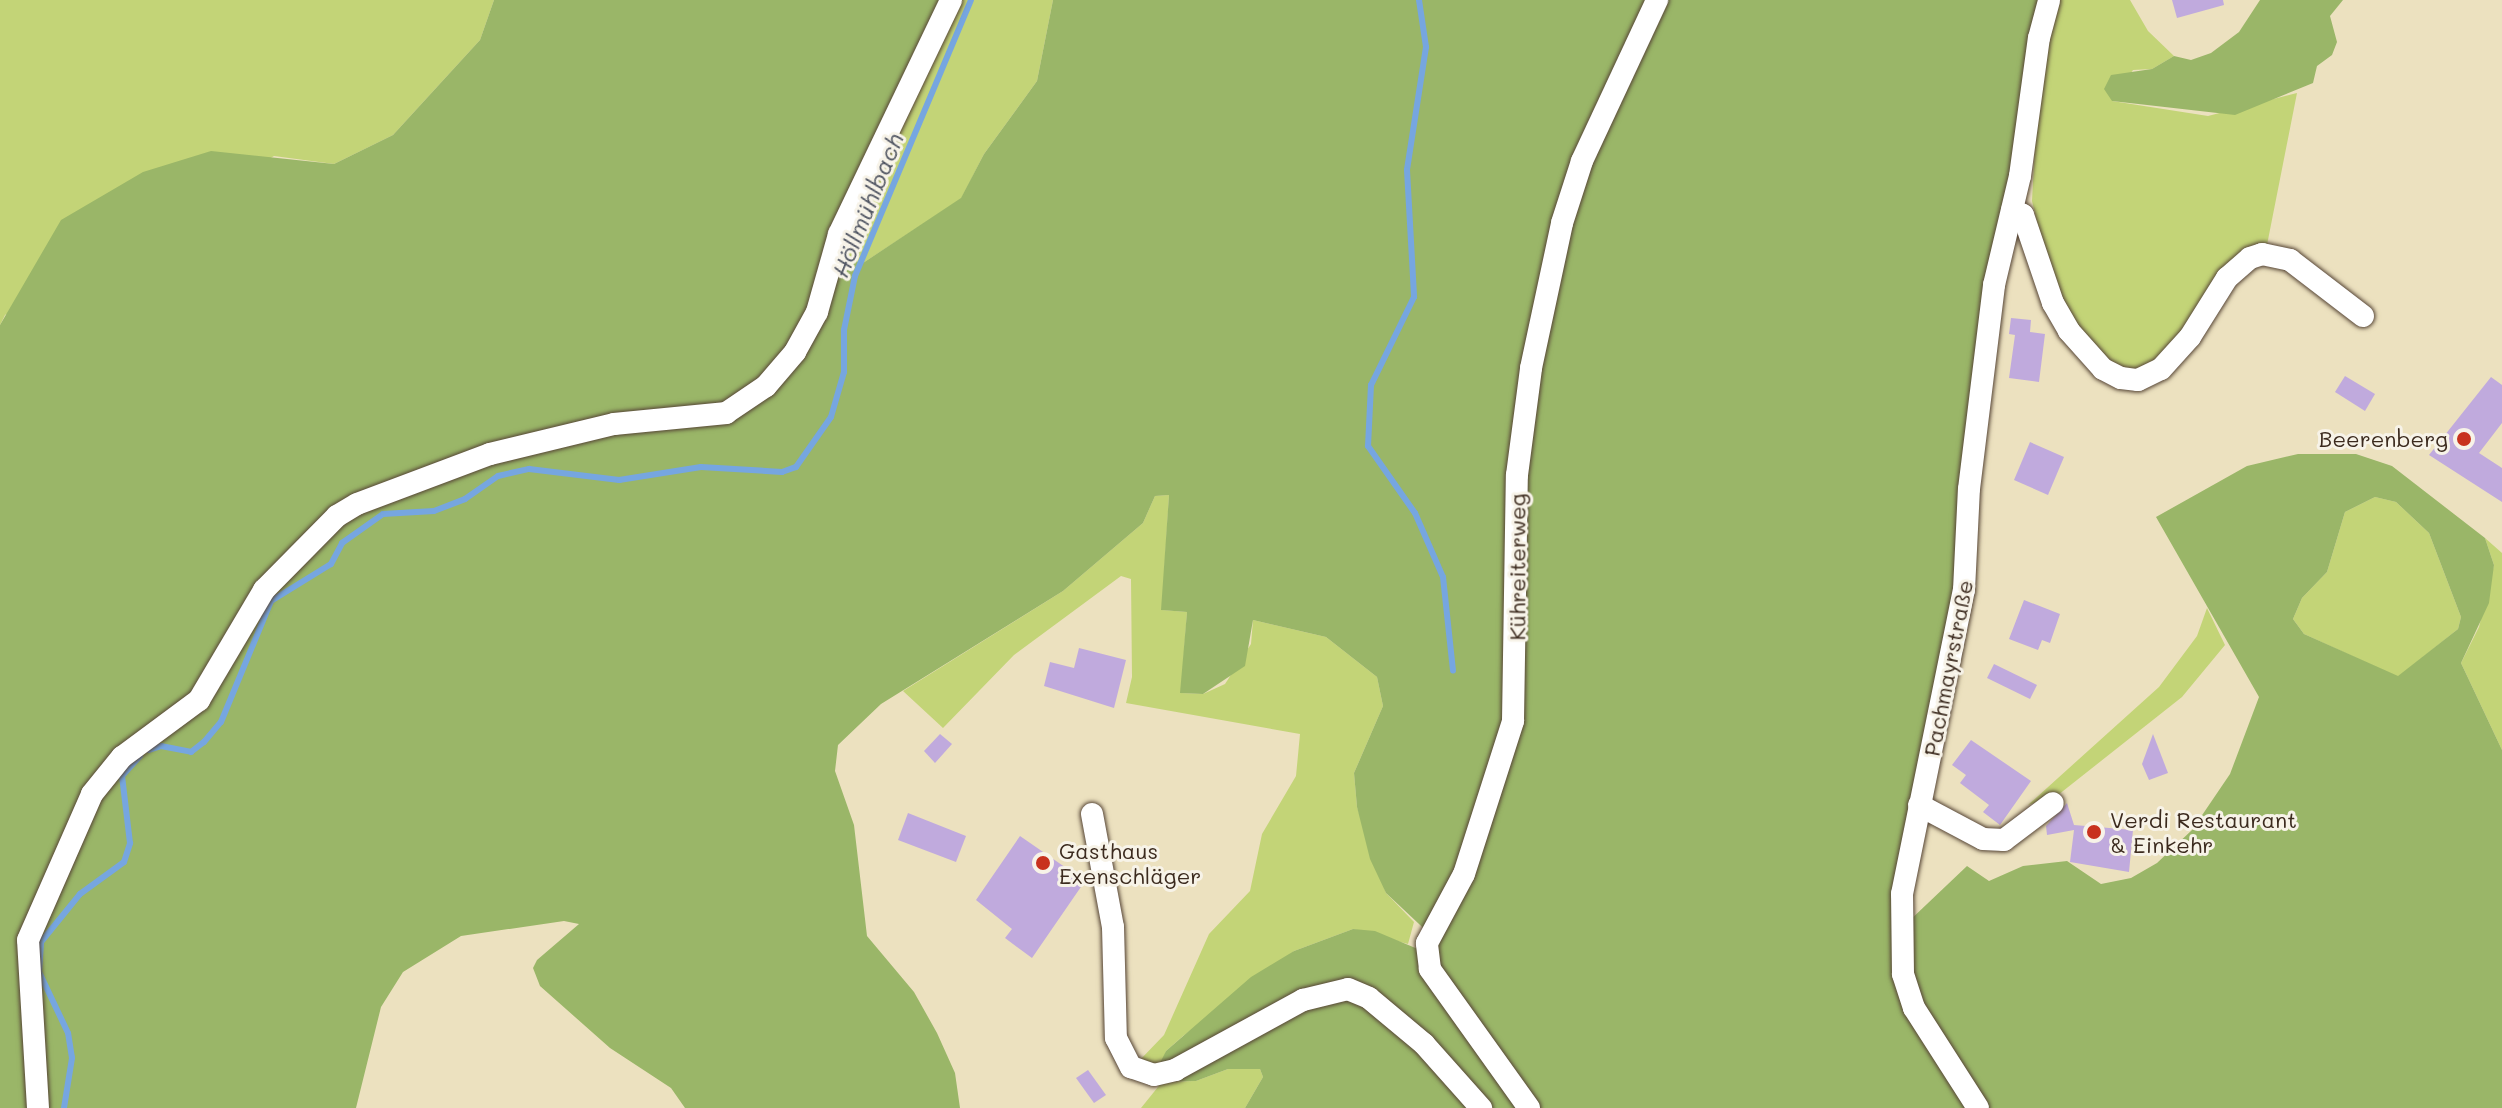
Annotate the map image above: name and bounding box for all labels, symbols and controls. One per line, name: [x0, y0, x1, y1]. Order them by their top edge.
water label: Höllmühlbach: [825, 129, 909, 281]
place label: Beerenberg: [2319, 426, 2448, 452]
marker: Beerenberg: [2455, 430, 2473, 448]
street label: Kühreiterweg: [1504, 494, 1530, 640]
street label: Pachmayrstraße: [1918, 578, 1978, 758]
place label: Verdi Restaurant & Einkehr: [2110, 806, 2297, 858]
marker: Verdi Restaurant & Einkehr: [2085, 823, 2103, 841]
place label: Gasthaus Exenschläger: [1059, 837, 1201, 888]
marker: Gasthaus Exenschläger: [1034, 854, 1052, 872]

